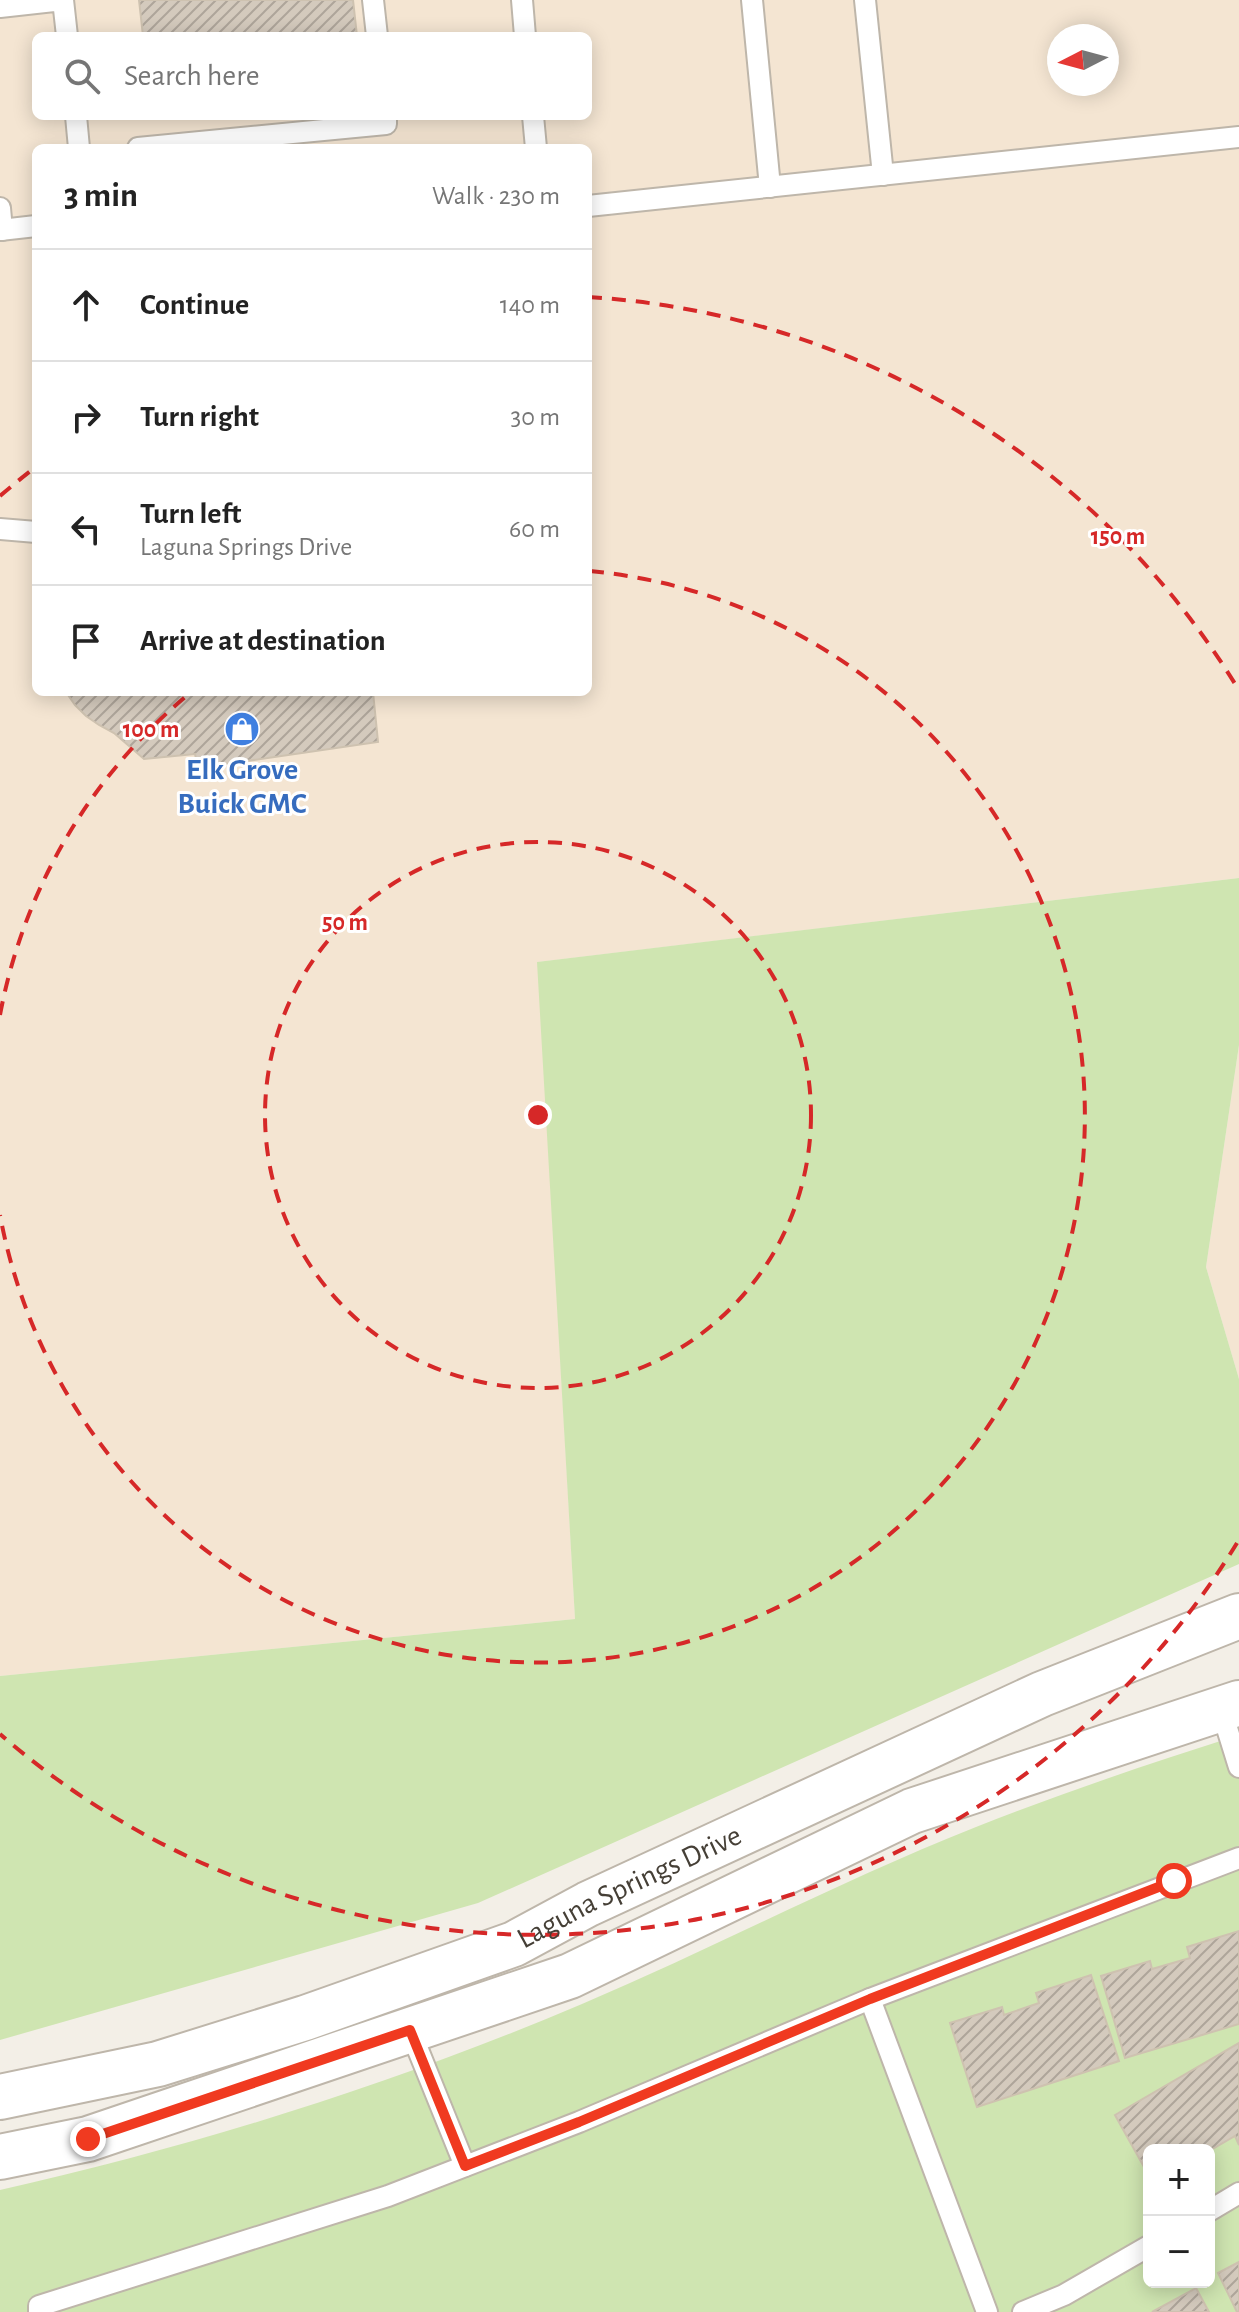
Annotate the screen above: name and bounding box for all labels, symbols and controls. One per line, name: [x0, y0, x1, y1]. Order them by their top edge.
north arrow: [1047, 24, 1119, 96]
search box: [32, 32, 592, 120]
icon: search: [60, 54, 104, 98]
text: Search here: [124, 61, 260, 91]
text: 3 min: [64, 179, 138, 213]
text: Walk · 230 m: [432, 183, 560, 209]
icon: ahead: [64, 283, 108, 327]
text: Continue: [140, 290, 249, 320]
text: 140 m: [500, 292, 560, 318]
icon: right: [64, 395, 108, 439]
text: Turn right: [140, 402, 259, 432]
text: 30 m: [510, 404, 560, 430]
text: Turn left: [140, 499, 241, 529]
icon: left: [64, 507, 108, 551]
text: 60 m: [509, 516, 560, 542]
text: 150 m: [1091, 525, 1145, 549]
text: Laguna Springs Drive: [140, 534, 352, 560]
icon: arrive: [64, 619, 108, 663]
text: Arrive at destination: [140, 626, 386, 656]
shop icon: Elk Grove Buick GMC: [223, 710, 261, 748]
text: 100 m: [123, 718, 179, 742]
place label: Elk Grove Buick GMC: [177, 755, 307, 819]
text: 50 m: [322, 911, 368, 935]
centre of rings: [524, 1101, 552, 1129]
street label: Laguna Springs Drive: [512, 1820, 746, 1954]
route start: [1156, 1863, 1192, 1899]
route end: [70, 2121, 106, 2157]
map controls: [1143, 2144, 1215, 2288]
button: +: [1143, 2144, 1215, 2216]
button: −: [1143, 2216, 1215, 2288]

